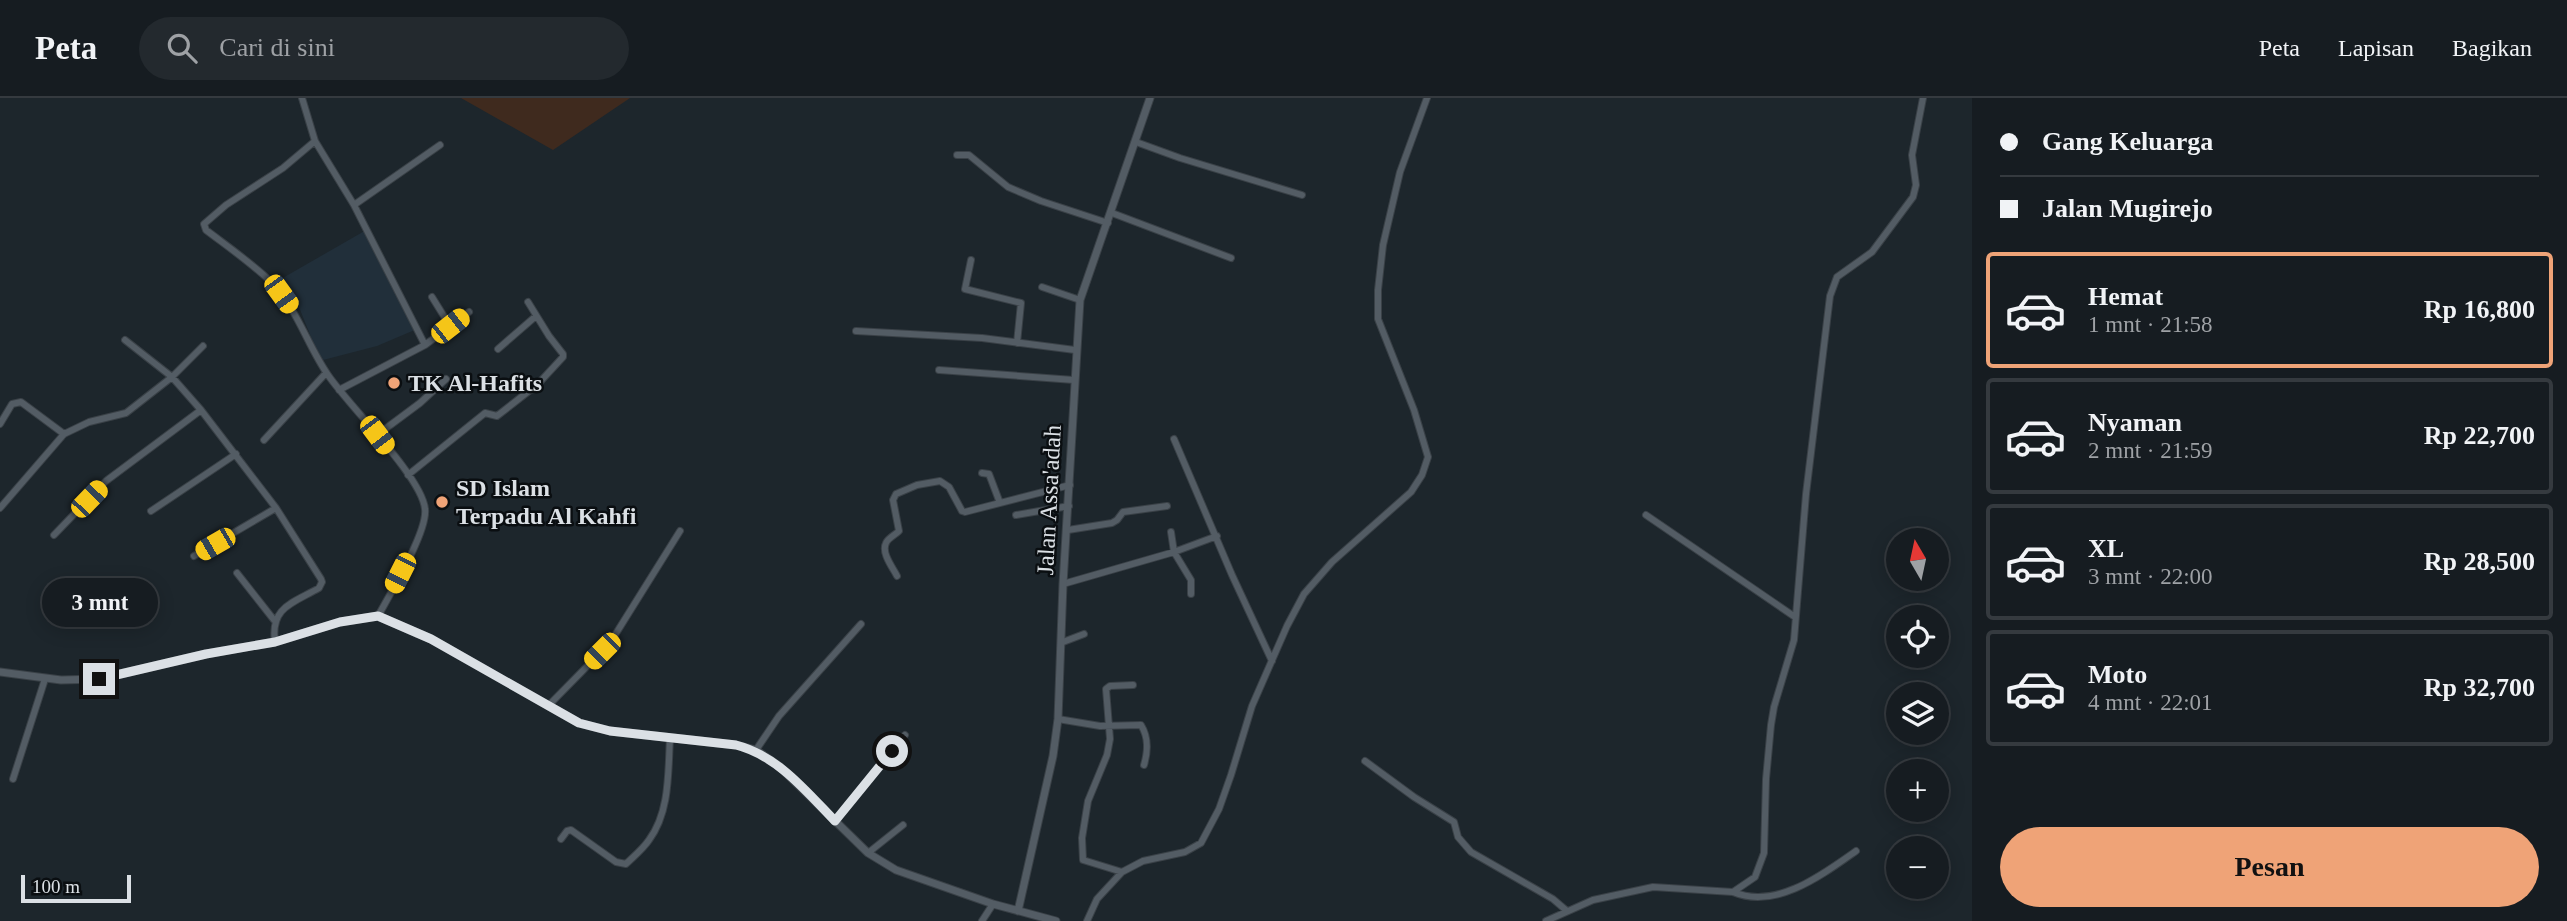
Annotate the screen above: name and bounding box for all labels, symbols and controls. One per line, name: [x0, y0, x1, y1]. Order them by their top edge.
search box: [139, 17, 629, 80]
icon: search: [163, 29, 201, 67]
text: Peta: [35, 30, 97, 66]
text: Cari di sini: [219, 33, 335, 62]
text: Peta: [2259, 35, 2300, 61]
text: Lapisan: [2338, 35, 2414, 61]
text: Bagikan: [2452, 35, 2532, 61]
text: Gang Keluarga: [2042, 127, 2213, 156]
text: Jalan Mugirejo: [2042, 194, 2213, 223]
car: [261, 271, 302, 317]
icon: car: [2004, 279, 2067, 342]
text: Hemat: [2088, 282, 2163, 311]
text: Rp 16,800: [2424, 295, 2535, 324]
car: [427, 305, 474, 347]
text: 1 mnt · 21:58: [2088, 312, 2213, 337]
place label: TK Al-Hafits: [408, 370, 542, 396]
marker: TK Al-Hafits: [386, 375, 402, 391]
icon: car: [2004, 405, 2067, 468]
text: Nyaman: [2088, 408, 2182, 437]
car: [356, 412, 399, 458]
text: Rp 22,700: [2424, 421, 2535, 450]
street label: Jalan Assa'adah: [1032, 424, 1066, 576]
text: 2 mnt · 21:59: [2088, 438, 2213, 463]
place label: SD Islam Terpadu Al Kahfi: [456, 475, 637, 529]
car: [67, 477, 112, 521]
marker: SD Islam Terpadu Al Kahfi: [434, 494, 450, 510]
car: [192, 524, 239, 564]
north arrow: [1886, 528, 1950, 592]
map controls: [1886, 528, 1949, 899]
icon: car: [2004, 531, 2067, 594]
text: XL: [2088, 534, 2124, 563]
text: Rp 28,500: [2424, 547, 2535, 576]
car: [382, 550, 419, 596]
text: 3 mnt · 22:00: [2088, 564, 2213, 589]
callout: 3 mnt: [41, 578, 157, 626]
text: 3 mnt: [72, 590, 128, 615]
button: locate: [1886, 605, 1949, 668]
car: [580, 629, 625, 673]
icon: car: [2004, 657, 2067, 720]
text: Moto: [2088, 660, 2147, 689]
route end: [83, 663, 115, 695]
text: Rp 32,700: [2424, 673, 2535, 702]
button: layers: [1886, 682, 1949, 745]
text: 4 mnt · 22:01: [2088, 690, 2213, 715]
route start: [876, 735, 908, 767]
button: +: [1886, 759, 1949, 822]
button: Pesan: [2000, 827, 2539, 907]
button: −: [1886, 836, 1949, 899]
scale bar: [21, 872, 131, 904]
text: 100 m: [32, 876, 80, 897]

